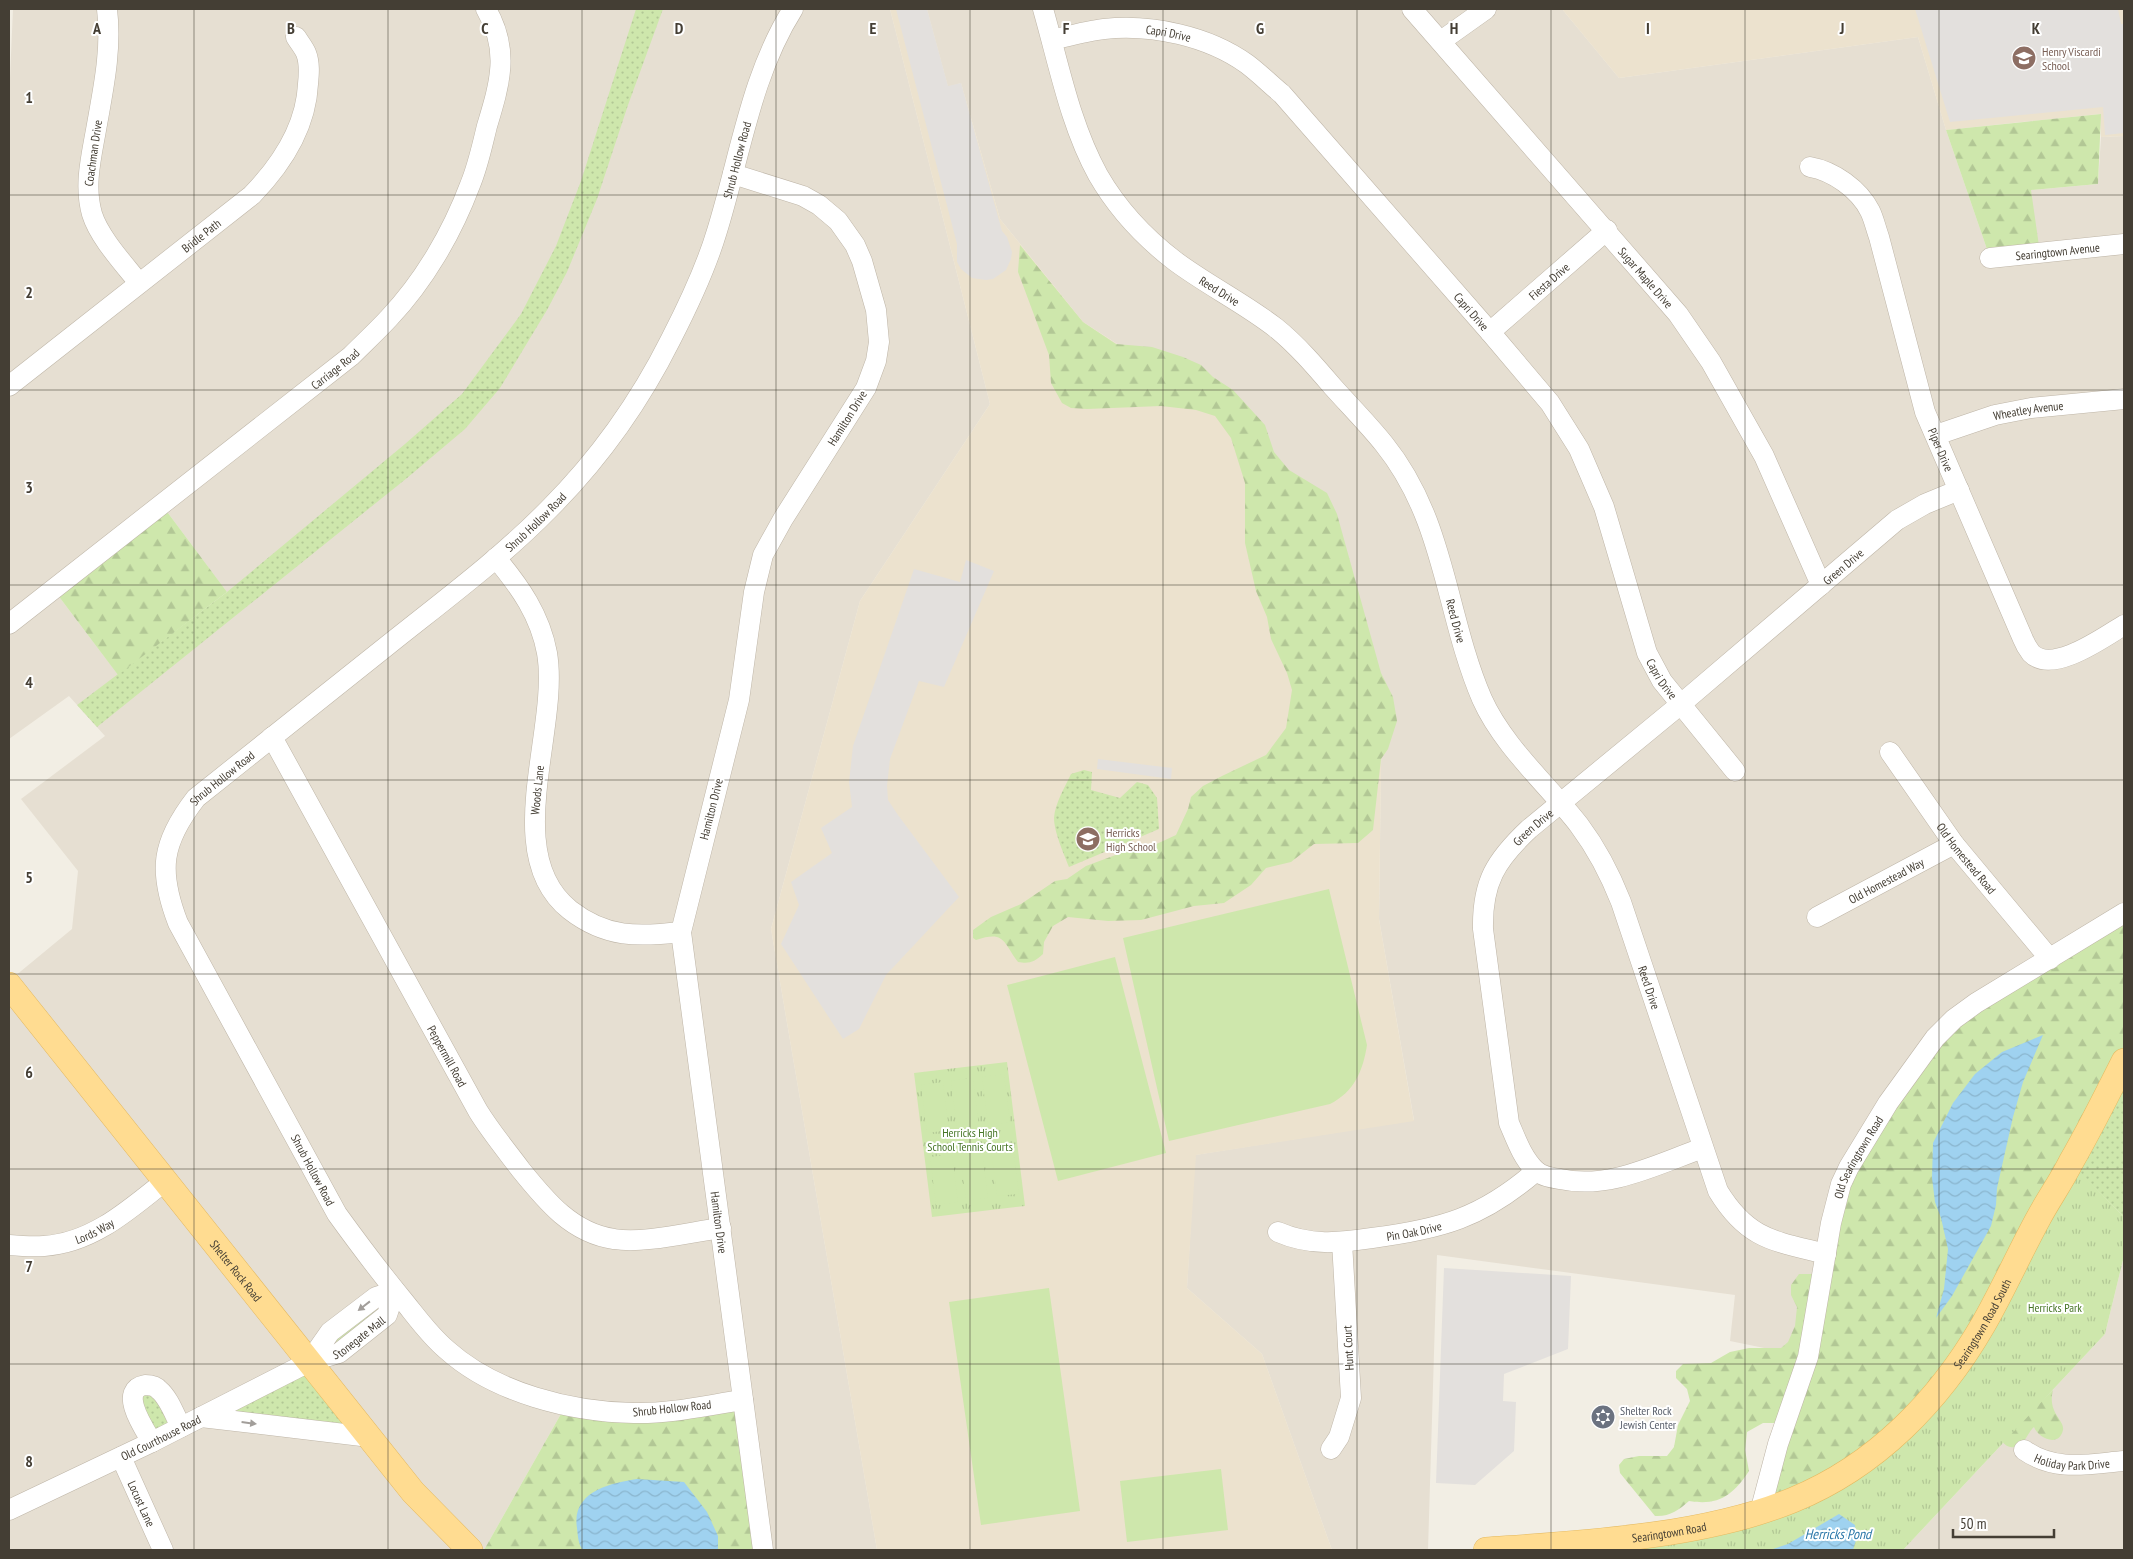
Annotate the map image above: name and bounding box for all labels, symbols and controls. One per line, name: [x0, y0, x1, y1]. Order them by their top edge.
text: A: [92, 18, 102, 38]
text: B: [287, 18, 295, 38]
text: C: [481, 18, 489, 38]
text: D: [675, 18, 684, 38]
text: E: [870, 18, 877, 38]
text: F: [1063, 18, 1070, 38]
text: G: [1256, 18, 1264, 38]
text: H: [1450, 18, 1458, 38]
text: I: [1646, 18, 1650, 38]
text: J: [1839, 18, 1844, 38]
text: K: [2032, 18, 2041, 38]
street label: Capri Drive: [1145, 21, 1193, 44]
place label: Henry Viscardi School: [2042, 44, 2101, 73]
school or university icon: Henry Viscardi School: [2011, 45, 2037, 71]
text: 1: [25, 87, 33, 107]
street label: Coachman Drive: [81, 119, 105, 187]
street label: Shrub Hollow Road: [719, 120, 754, 200]
street label: Bridle Path: [178, 215, 223, 255]
street label: Searingtown Avenue: [2015, 239, 2101, 263]
street label: Sugar Maple Drive: [1615, 244, 1677, 311]
street label: Fiesta Drive: [1525, 259, 1572, 303]
street label: Reed Drive: [1197, 272, 1243, 309]
text: 2: [25, 282, 33, 302]
street label: Capri Drive: [1451, 289, 1493, 333]
street label: Carriage Road: [308, 345, 362, 392]
street label: Hamilton Drive: [824, 388, 870, 448]
street label: Wheatley Avenue: [1992, 397, 2064, 423]
street label: Piper Drive: [1925, 425, 1957, 473]
text: 3: [25, 477, 33, 497]
street label: Shrub Hollow Road: [502, 489, 569, 554]
street label: Green Drive: [1819, 545, 1866, 588]
street label: Reed Drive: [1443, 597, 1469, 644]
street label: Capri Drive: [1644, 656, 1681, 702]
text: 4: [25, 672, 33, 692]
street label: Shrub Hollow Road: [186, 747, 257, 808]
street label: Woods Lane: [527, 764, 547, 815]
street label: Hamilton Drive: [696, 777, 726, 841]
street label: Green Drive: [1509, 805, 1556, 848]
street label: Old Homestead Road: [1934, 820, 2000, 897]
place label: Herricks High School: [1106, 825, 1156, 854]
school or university icon: Herricks High School: [1075, 826, 1101, 852]
street label: Old Homestead Way: [1846, 854, 1926, 906]
text: 5: [25, 867, 33, 887]
street label: Reed Drive: [1635, 964, 1664, 1011]
street label: Peppermill Road: [425, 1023, 471, 1089]
text: 6: [25, 1062, 33, 1082]
street label: Old Searingtown Road: [1830, 1113, 1886, 1200]
park label: Herricks High School Tennis Courts: [927, 1125, 1013, 1154]
street label: Shrub Hollow Road: [288, 1132, 338, 1208]
street label: Hamilton Drive: [708, 1190, 731, 1254]
street label: Lords Way: [73, 1214, 117, 1247]
street label: Pin Oak Drive: [1385, 1218, 1443, 1243]
street label: Shelter Rock Road: [207, 1237, 266, 1304]
text: 7: [25, 1256, 33, 1276]
street label: Searingtown Road South: [1950, 1276, 2014, 1371]
park label: Herricks Park: [2028, 1300, 2082, 1315]
one-way arrow: [358, 1301, 371, 1312]
street label: Stonegate Mall: [331, 1312, 388, 1362]
street label: Hunt Court: [1339, 1324, 1357, 1371]
street label: Shrub Hollow Road: [632, 1396, 712, 1420]
place label: Shelter Rock Jewish Center: [1619, 1403, 1677, 1432]
synagogue icon: Shelter Rock Jewish Center: [1590, 1404, 1616, 1430]
street label: Old Courthouse Road: [118, 1411, 203, 1463]
one-way arrow: [241, 1419, 257, 1427]
street label: Holiday Park Drive: [2032, 1450, 2110, 1472]
text: 8: [25, 1451, 33, 1471]
street label: Locust Lane: [125, 1478, 159, 1529]
scale bar: [1953, 1506, 2054, 1538]
text: 50 m: [1960, 1514, 1986, 1533]
street label: Searingtown Road: [1631, 1518, 1708, 1545]
water label: Herricks Pond: [1805, 1525, 1873, 1543]

